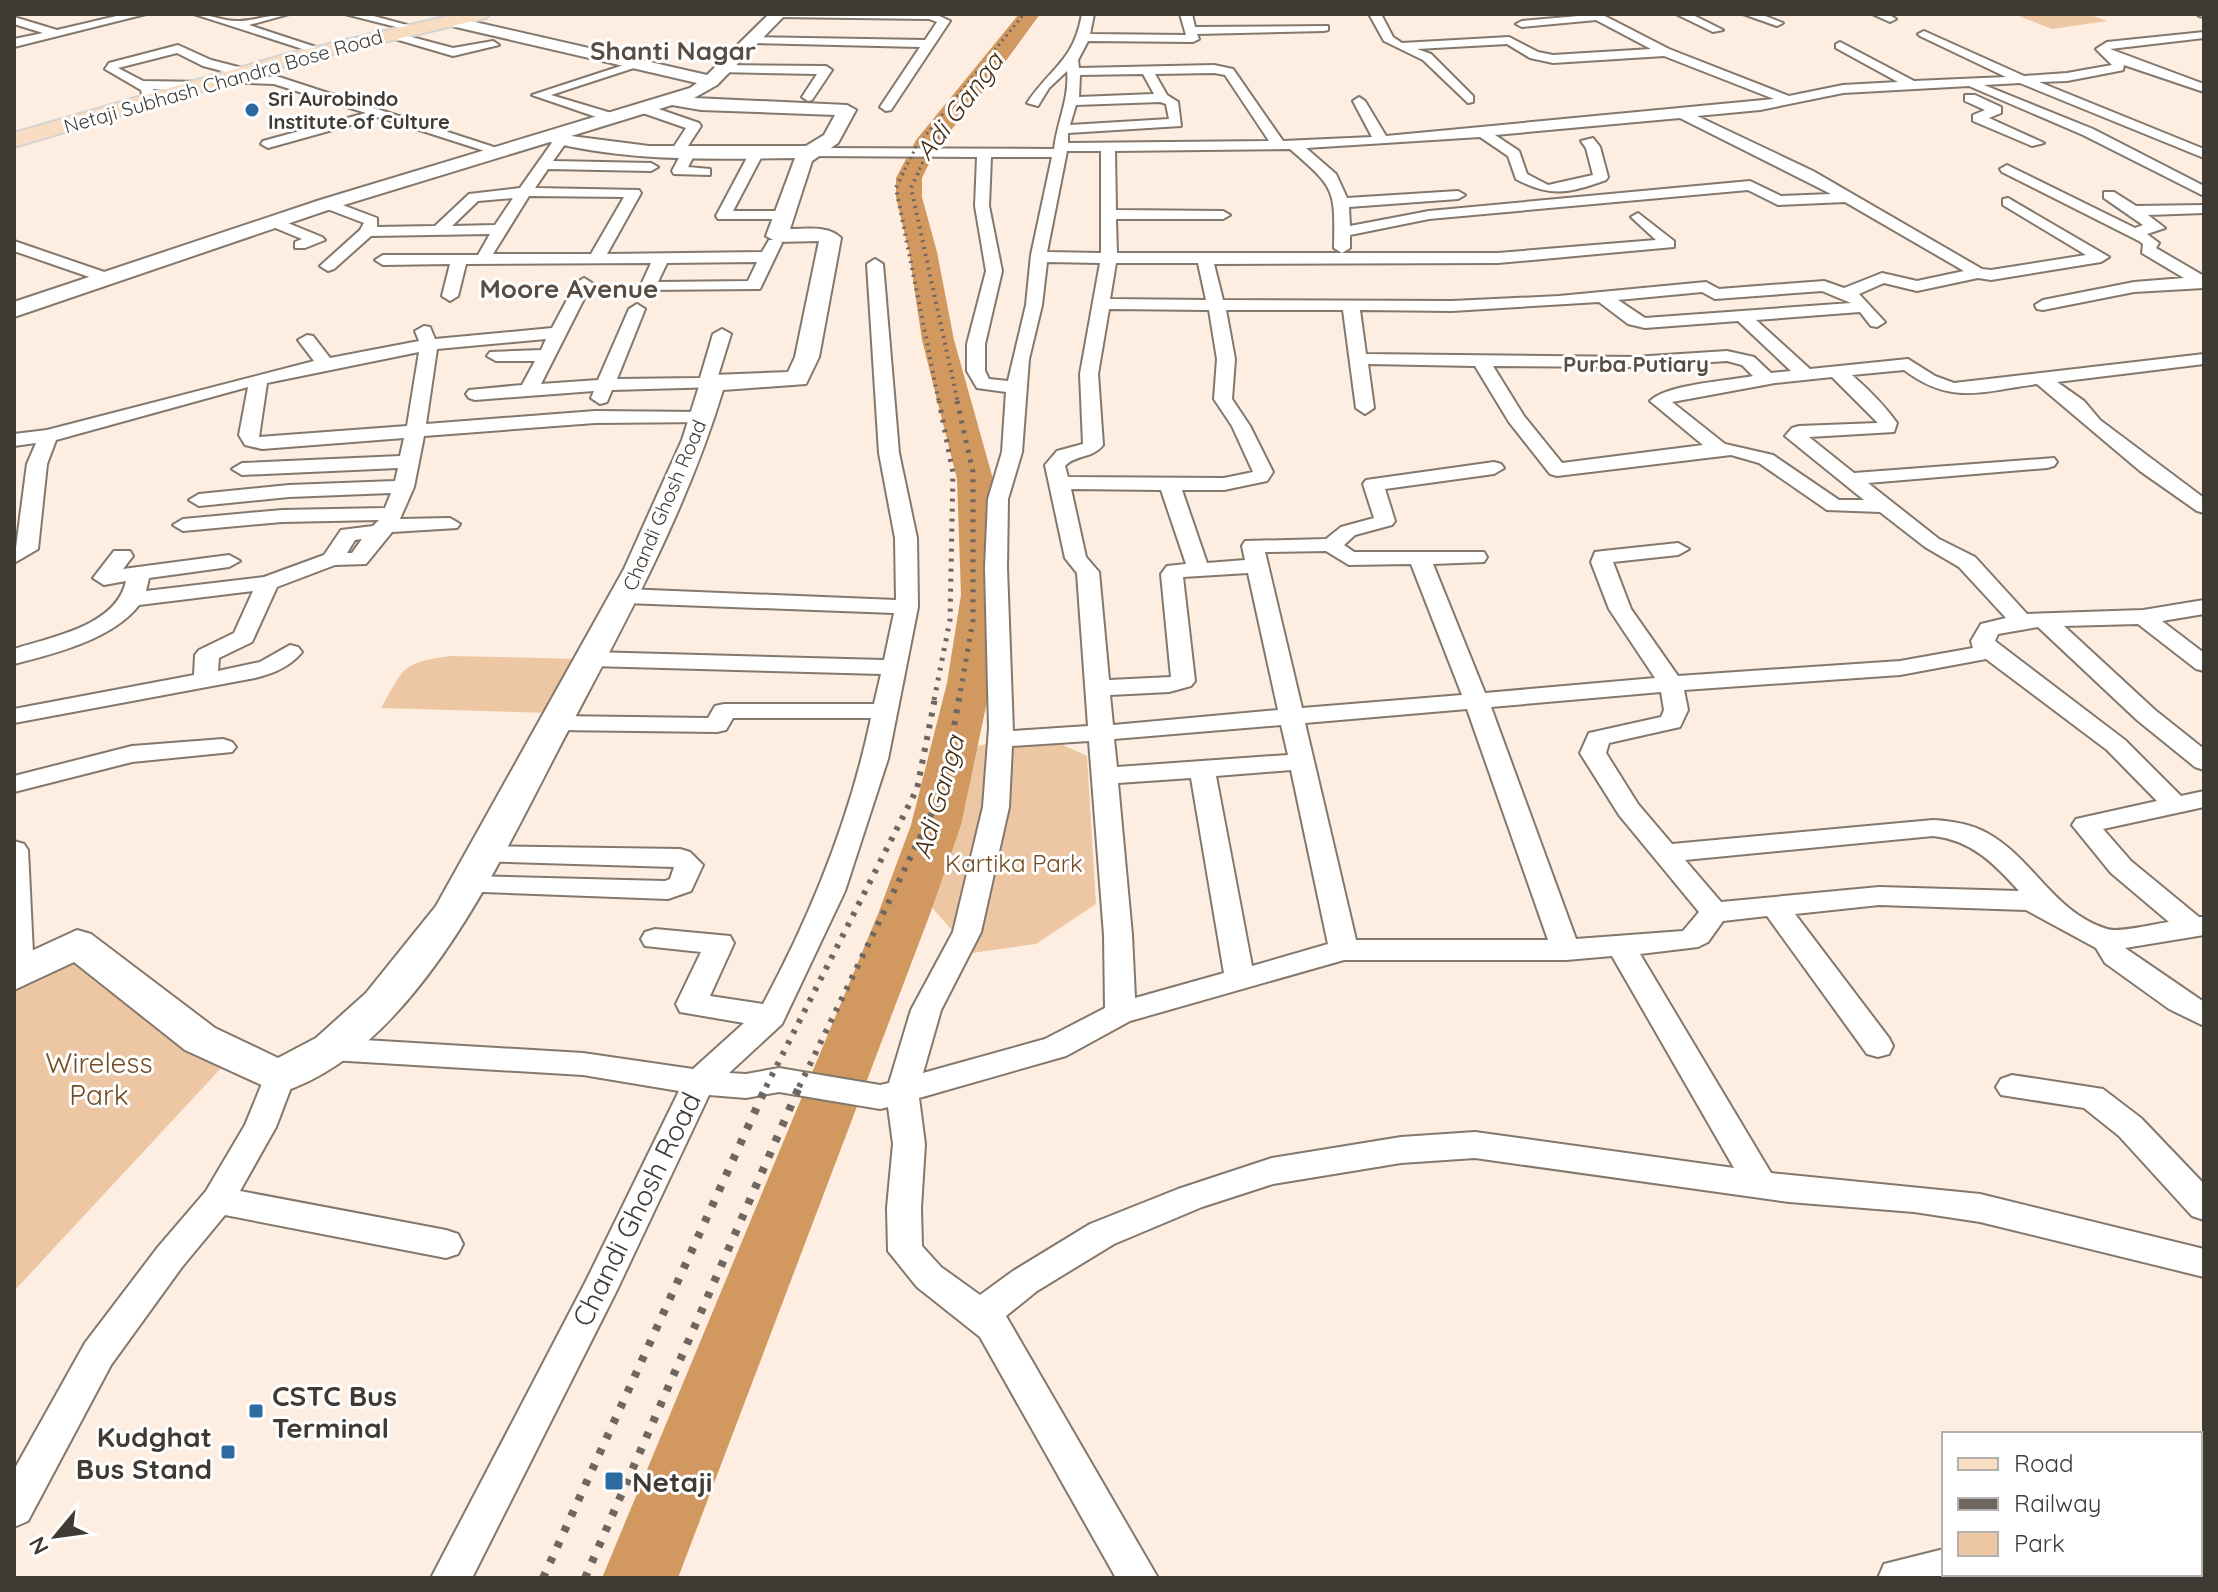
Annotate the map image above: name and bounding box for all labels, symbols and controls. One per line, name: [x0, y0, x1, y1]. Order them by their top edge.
street label: Netaji Subhash Chandra Bose Road: [61, 23, 385, 139]
district label: Shanti Nagar: [590, 34, 756, 67]
water label: Adi Ganga: [908, 45, 1011, 166]
place label: Sri Aurobindo Institute of Culture: [268, 86, 450, 134]
marker: Sri Aurobindo Institute of Culture: [243, 101, 261, 119]
district label: Moore Avenue: [480, 272, 658, 305]
district label: Purba Putiary: [1563, 350, 1709, 378]
street label: Chandi Ghosh Road: [617, 416, 711, 594]
water label: Adi Ganga: [905, 731, 972, 862]
park label: Kartika Park: [945, 848, 1083, 878]
park label: Wireless Park: [45, 1045, 153, 1112]
street label: Chandi Ghosh Road: [564, 1086, 708, 1332]
place label: CSTC Bus Terminal: [272, 1378, 397, 1445]
marker: CSTC Bus Terminal: [247, 1402, 265, 1420]
place label: Kudghat Bus Stand: [76, 1419, 212, 1486]
legend: [1942, 1432, 2202, 1576]
marker: Kudghat Bus Stand: [219, 1443, 237, 1461]
text: Road: [2014, 1448, 2074, 1478]
place label: Netaji: [632, 1464, 712, 1499]
marker: Netaji: [603, 1470, 625, 1492]
text: Railway: [2014, 1488, 2101, 1518]
north arrow: [16, 1496, 96, 1576]
text: Park: [2014, 1528, 2065, 1558]
text: N: [22, 1532, 55, 1560]

